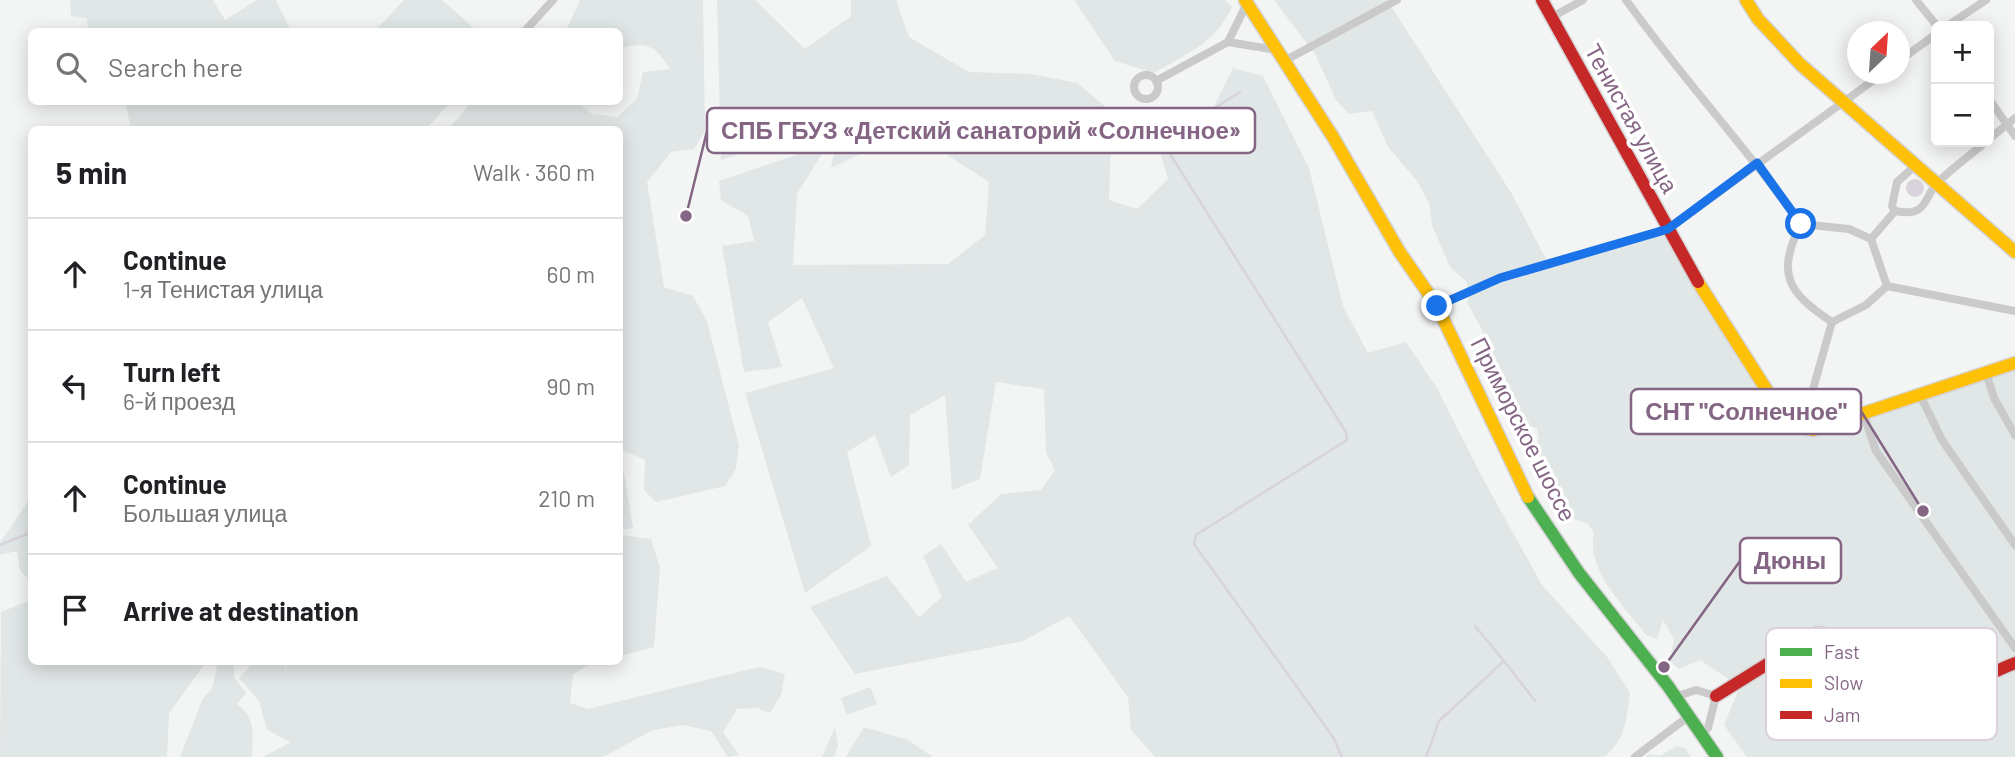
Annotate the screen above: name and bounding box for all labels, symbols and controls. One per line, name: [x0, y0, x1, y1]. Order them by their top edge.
north arrow: [1847, 21, 1910, 84]
map controls: [1931, 21, 1994, 147]
button: +: [1931, 21, 1994, 84]
search box: [28, 28, 623, 105]
street label: Тенистая улица: [1580, 39, 1685, 198]
icon: search: [52, 48, 90, 86]
text: Search here: [108, 51, 243, 82]
button: −: [1931, 84, 1994, 147]
callout: СПБ ГБУЗ «Детский санаторий «Солнечное»: [707, 108, 1255, 153]
text: СПБ ГБУЗ «Детский санаторий «Солнечное»: [721, 115, 1241, 144]
text: 5 min: [56, 154, 127, 190]
text: Walk · 360 m: [473, 158, 595, 186]
route start: [1785, 208, 1816, 239]
text: Continue: [123, 244, 227, 275]
icon: ahead: [56, 255, 94, 293]
text: 60 m: [547, 260, 595, 288]
text: 1-я Тенистая улица: [123, 275, 323, 303]
route end: [1421, 290, 1452, 321]
street label: Приморское шоссе: [1466, 332, 1582, 526]
text: Turn left: [123, 356, 221, 387]
icon: left: [56, 367, 94, 405]
text: 90 m: [546, 372, 595, 400]
text: 6-й проезд: [123, 387, 235, 415]
callout: СНТ "Солнечное": [1631, 389, 1861, 434]
text: СНТ "Солнечное": [1645, 396, 1847, 425]
text: Continue: [123, 468, 227, 499]
icon: ahead: [56, 479, 94, 517]
text: 210 m: [538, 484, 595, 512]
text: Большая улица: [123, 499, 287, 527]
callout: Дюны: [1740, 538, 1841, 583]
text: Дюны: [1754, 545, 1826, 574]
icon: arrive: [56, 591, 94, 629]
text: Arrive at destination: [123, 595, 359, 626]
legend: [1766, 628, 1997, 740]
text: Fast: [1824, 640, 1860, 663]
text: Slow: [1824, 671, 1863, 694]
text: Jam: [1824, 703, 1860, 726]

